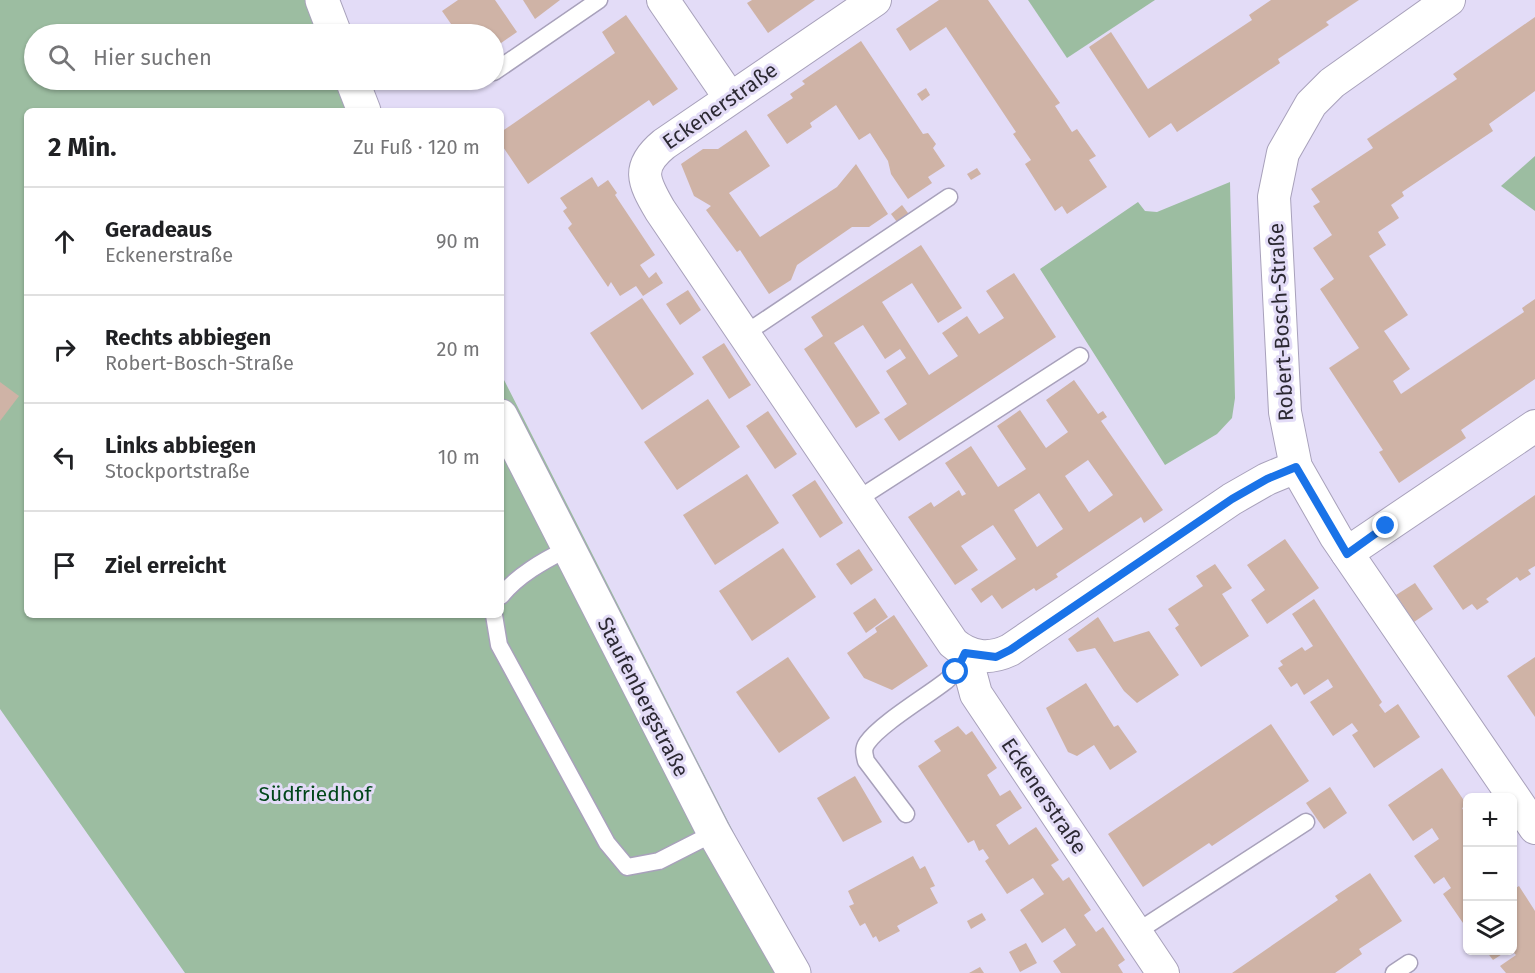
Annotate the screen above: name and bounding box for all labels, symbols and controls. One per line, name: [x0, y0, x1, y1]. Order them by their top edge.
search box: [24, 24, 504, 90]
icon: search: [45, 41, 78, 74]
text: Hier suchen: [93, 44, 212, 71]
street label: Eckenerstraße: [657, 57, 783, 155]
text: 2 Min.: [48, 132, 117, 163]
text: Zu Fuß · 120 m: [353, 135, 480, 159]
text: Geradeaus: [105, 216, 212, 243]
street label: Robert-Bosch-Straße: [1263, 222, 1299, 422]
icon: ahead: [48, 225, 81, 258]
text: 90 m: [436, 229, 480, 253]
text: Eckenerstraße: [105, 243, 233, 267]
text: Rechts abbiegen: [105, 324, 271, 351]
icon: right: [48, 333, 81, 366]
text: 20 m: [437, 337, 480, 361]
text: Robert-Bosch-Straße: [105, 351, 294, 375]
text: Links abbiegen: [105, 432, 256, 459]
icon: left: [48, 441, 81, 474]
text: 10 m: [438, 445, 480, 469]
text: Stockportstraße: [105, 459, 250, 483]
route end: [1372, 512, 1398, 538]
icon: arrive: [48, 549, 81, 582]
text: Ziel erreicht: [105, 552, 226, 579]
street label: Staufenbergstraße: [592, 613, 694, 781]
route start: [942, 658, 968, 684]
street label: Eckenerstraße: [996, 733, 1092, 859]
park label: Südfriedhof: [259, 781, 373, 807]
map controls: [1463, 793, 1517, 955]
button: +: [1463, 793, 1517, 847]
button: −: [1463, 847, 1517, 901]
button: layers: [1463, 901, 1517, 955]

